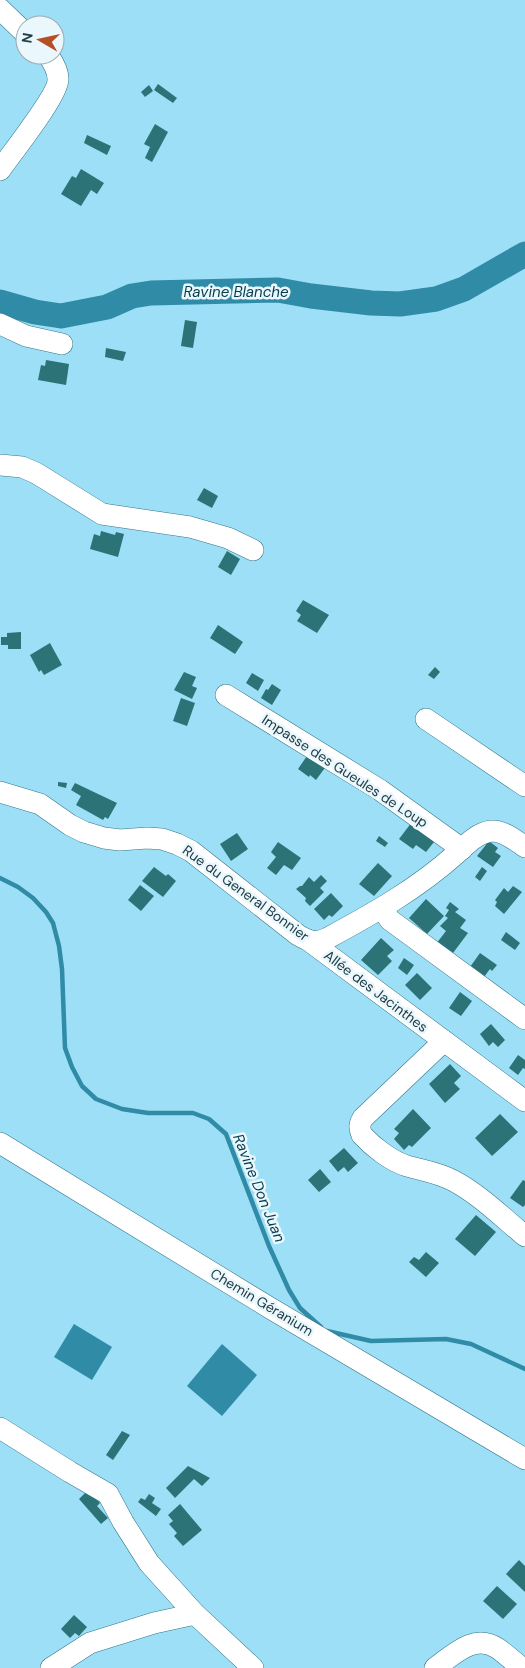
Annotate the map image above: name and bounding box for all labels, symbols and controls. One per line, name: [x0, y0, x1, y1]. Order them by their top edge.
north arrow: [15, 15, 65, 65]
text: N: [17, 32, 37, 44]
water label: Ravine Blanche: [183, 282, 289, 302]
street label: Impasse des Gueules de Loup: [259, 711, 432, 832]
street label: Rue du General Bonnier: [179, 841, 313, 945]
street label: Allée des Jacinthes: [321, 946, 431, 1036]
water label: Ravine Don Juan: [228, 1131, 290, 1245]
street label: Chemin Géranium: [207, 1264, 317, 1340]

